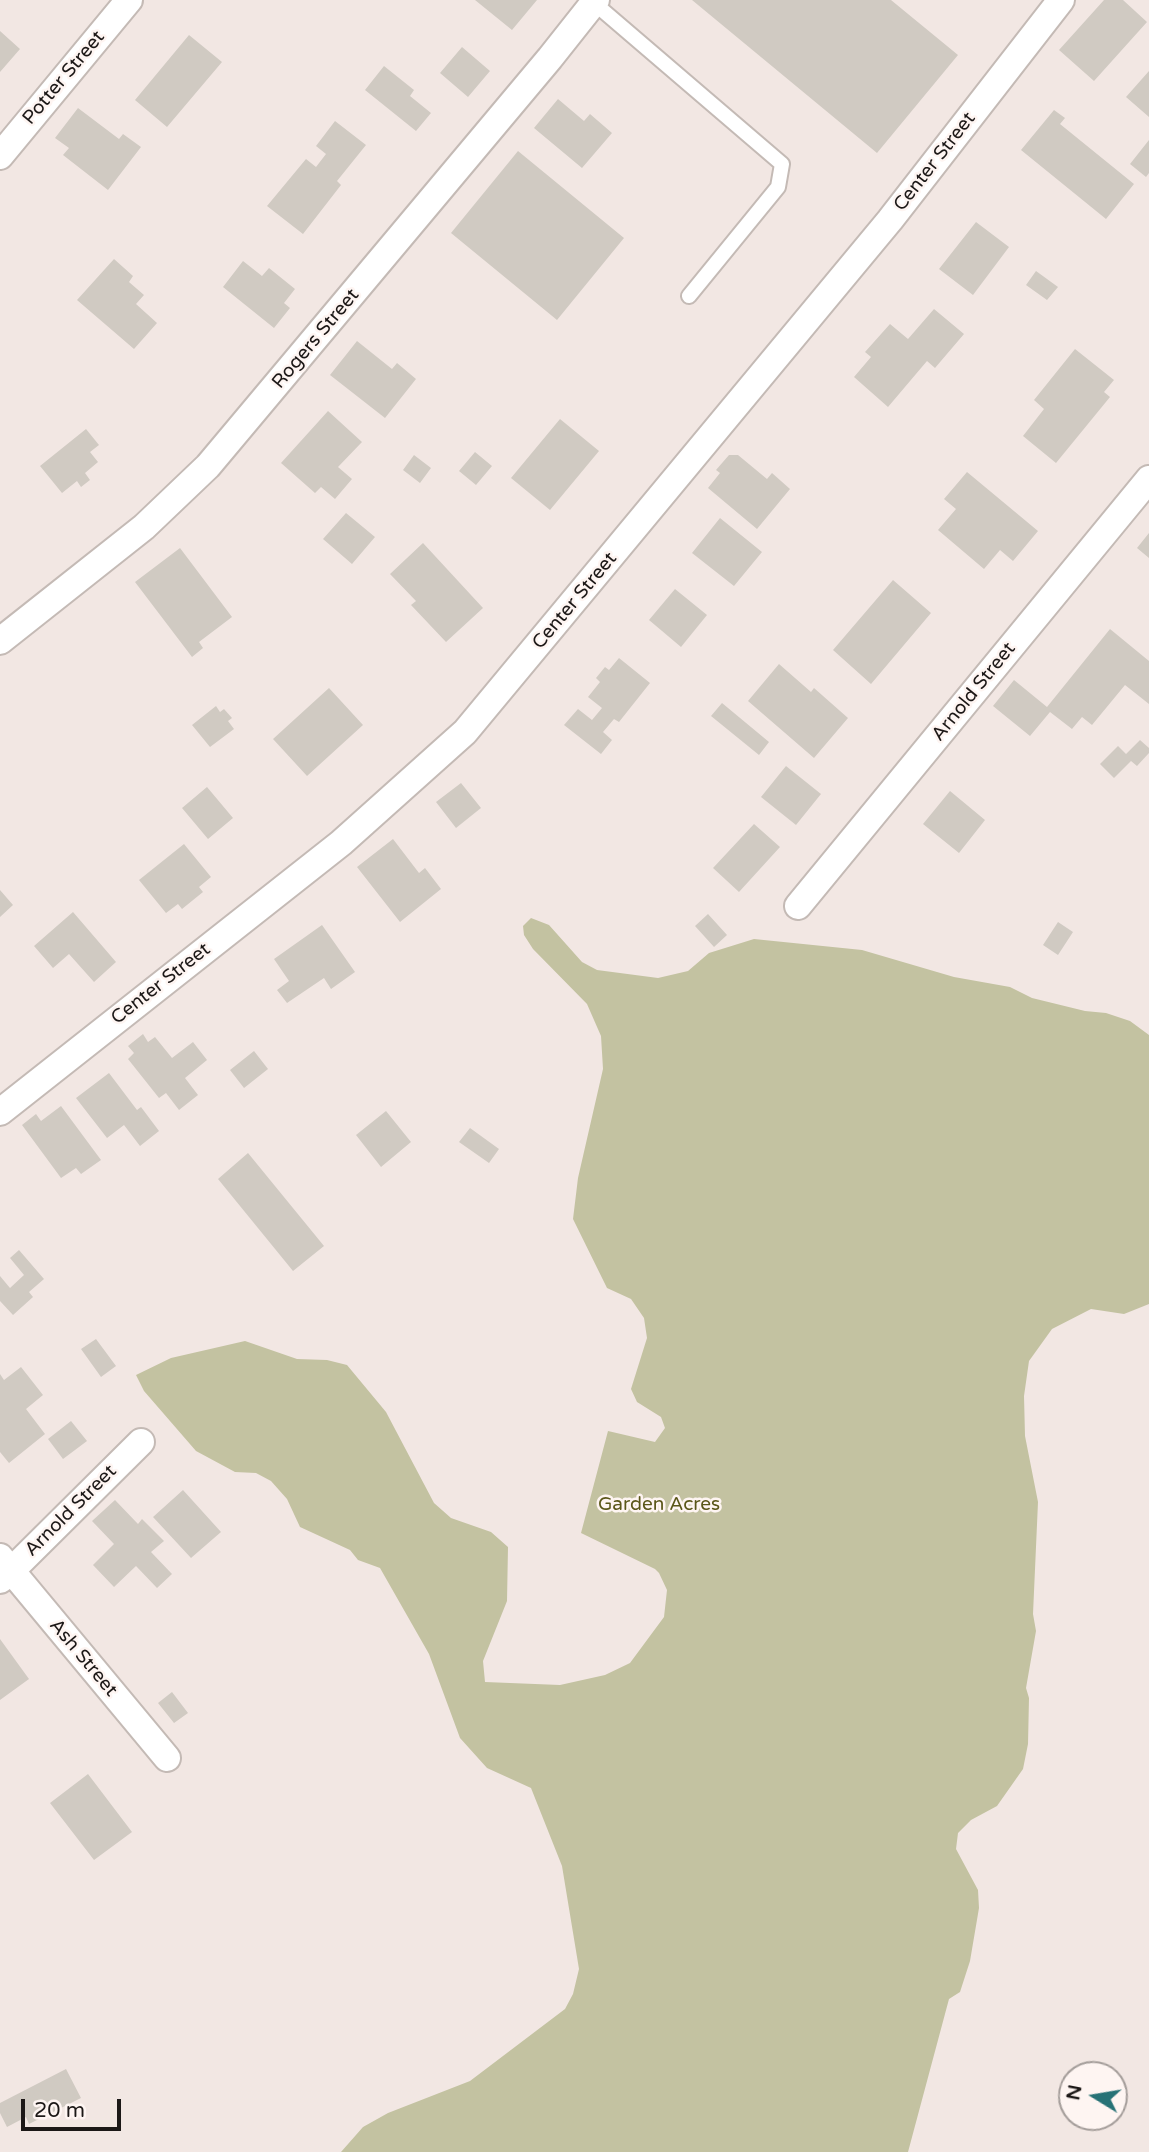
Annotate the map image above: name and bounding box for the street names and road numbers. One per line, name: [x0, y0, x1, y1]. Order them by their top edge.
street label: Potter Street: [18, 26, 110, 130]
street label: Center Street: [889, 108, 981, 216]
street label: Rogers Street: [268, 284, 364, 394]
street label: Center Street: [528, 548, 622, 654]
street label: Arnold Street: [927, 638, 1021, 746]
street label: Center Street: [107, 938, 215, 1030]
street label: Arnold Street: [20, 1460, 122, 1562]
street label: Ash Street: [44, 1615, 122, 1701]

